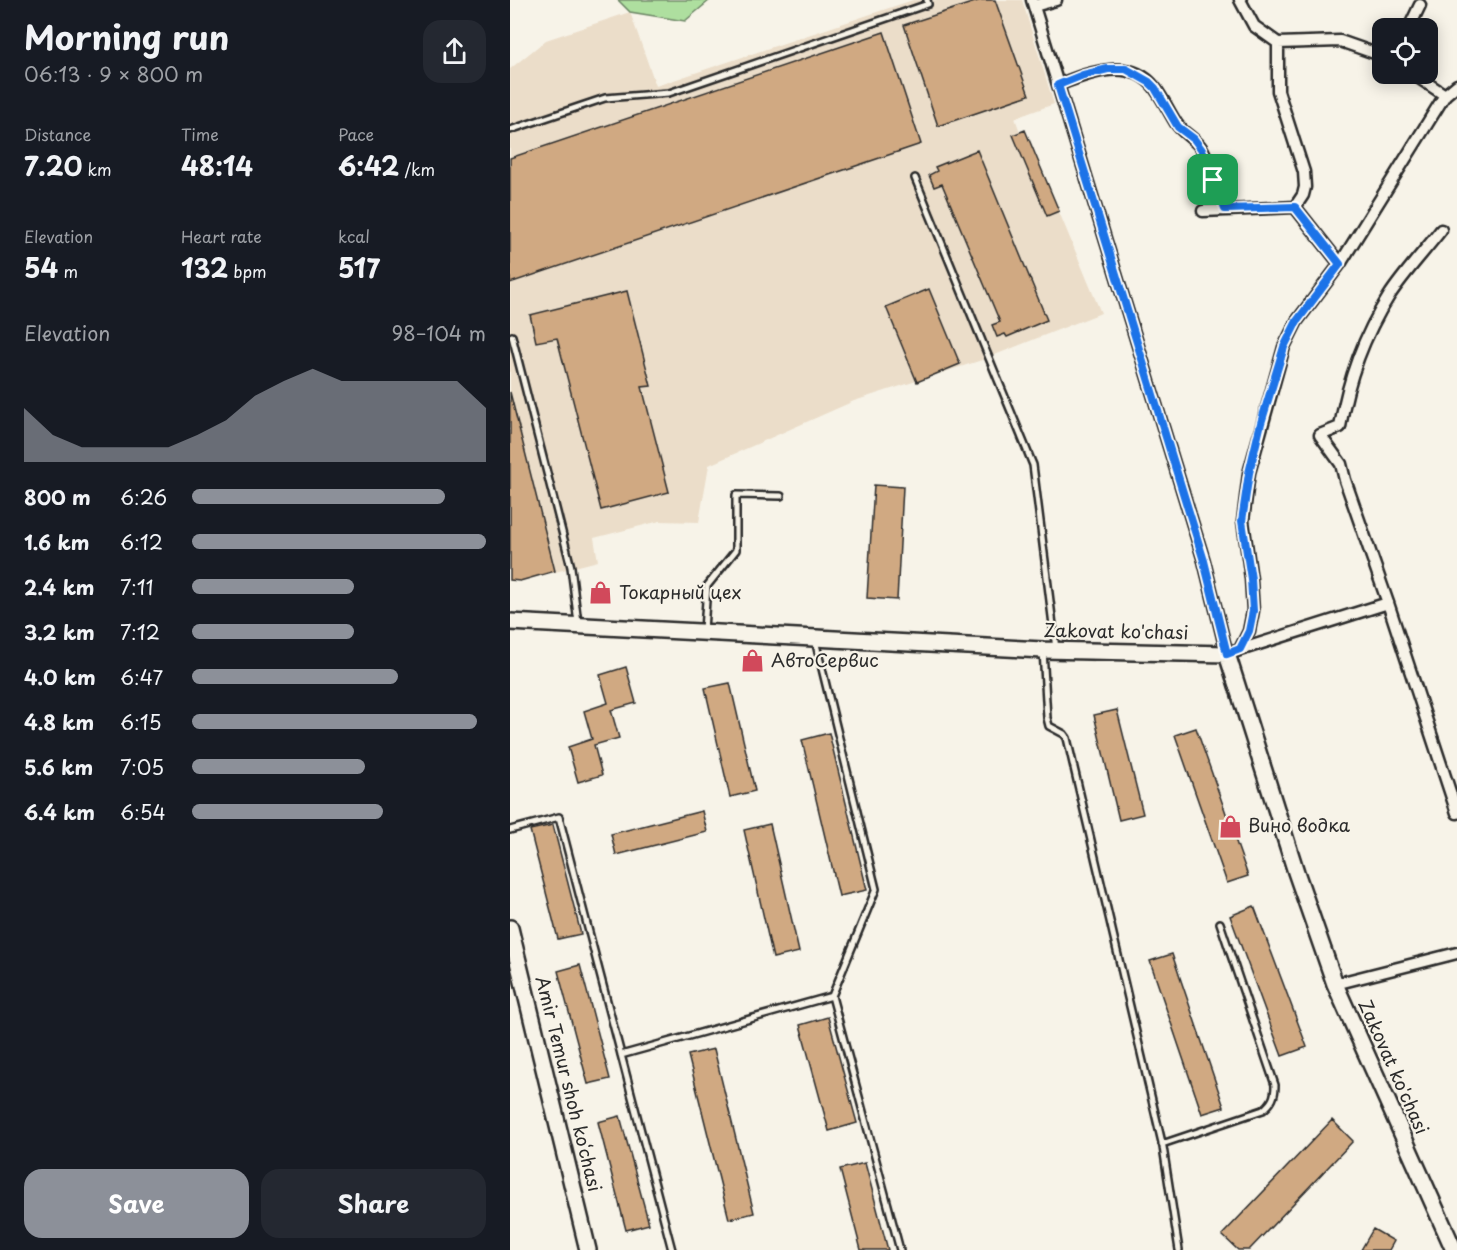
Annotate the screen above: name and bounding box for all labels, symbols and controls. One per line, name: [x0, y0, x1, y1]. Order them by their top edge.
text: Morning run: [24, 11, 229, 61]
map controls: [1372, 18, 1438, 84]
button: locate: [1372, 18, 1438, 84]
button: share: [423, 20, 486, 83]
text: 06:13 · 9 × 800 m: [24, 59, 203, 89]
text: Distance: [24, 122, 91, 146]
text: Time: [181, 122, 219, 146]
text: Pace: [338, 122, 374, 146]
text: 7.20: [24, 146, 82, 185]
text: 48:14: [181, 146, 253, 185]
text: 6:42: [338, 146, 399, 185]
pin: [1187, 154, 1238, 205]
text: km: [82, 157, 112, 181]
text: /km: [399, 157, 435, 181]
icon: arrive: [1196, 163, 1229, 196]
text: Elevation: [24, 224, 93, 248]
text: Heart rate: [181, 224, 262, 248]
text: kcal: [338, 224, 370, 248]
text: 54: [24, 248, 58, 287]
text: 132: [181, 248, 228, 287]
text: 517: [338, 248, 380, 287]
text: m: [58, 259, 78, 283]
text: bpm: [228, 259, 267, 283]
text: Elevation: [24, 318, 110, 348]
text: 98–104 m: [392, 318, 486, 348]
text: 800 m: [24, 482, 91, 512]
text: 6:26: [120, 482, 167, 512]
text: 1.6 km: [24, 527, 89, 557]
text: 6:12: [120, 527, 163, 557]
text: 2.4 km: [24, 572, 94, 602]
text: 7:11: [120, 572, 154, 602]
place label: Токарный цех: [619, 578, 741, 605]
shop icon: Токарный цех: [588, 580, 614, 606]
street label: Zakovat ko'chasi: [1043, 616, 1189, 645]
text: 3.2 km: [24, 617, 95, 647]
text: 7:12: [120, 617, 160, 647]
place label: АвтоСервис: [771, 646, 879, 673]
shop icon: АвтоСервис: [740, 648, 766, 674]
text: 4.0 km: [24, 662, 96, 692]
text: 6:47: [120, 662, 163, 692]
text: 4.8 km: [24, 707, 94, 737]
text: 6:15: [120, 707, 162, 737]
text: 5.6 km: [24, 752, 93, 782]
text: 7:05: [120, 752, 164, 782]
text: 6.4 km: [24, 797, 95, 827]
text: 6:54: [120, 797, 166, 827]
place label: Вино водка: [1248, 811, 1351, 838]
shop icon: Вино водка: [1217, 813, 1243, 839]
street label: Amir Temur shoh ko‘chasi: [530, 973, 609, 1194]
street label: Zakovat ko'chasi: [1353, 995, 1436, 1138]
button: Save: [24, 1169, 249, 1238]
button: Share: [261, 1169, 486, 1238]

